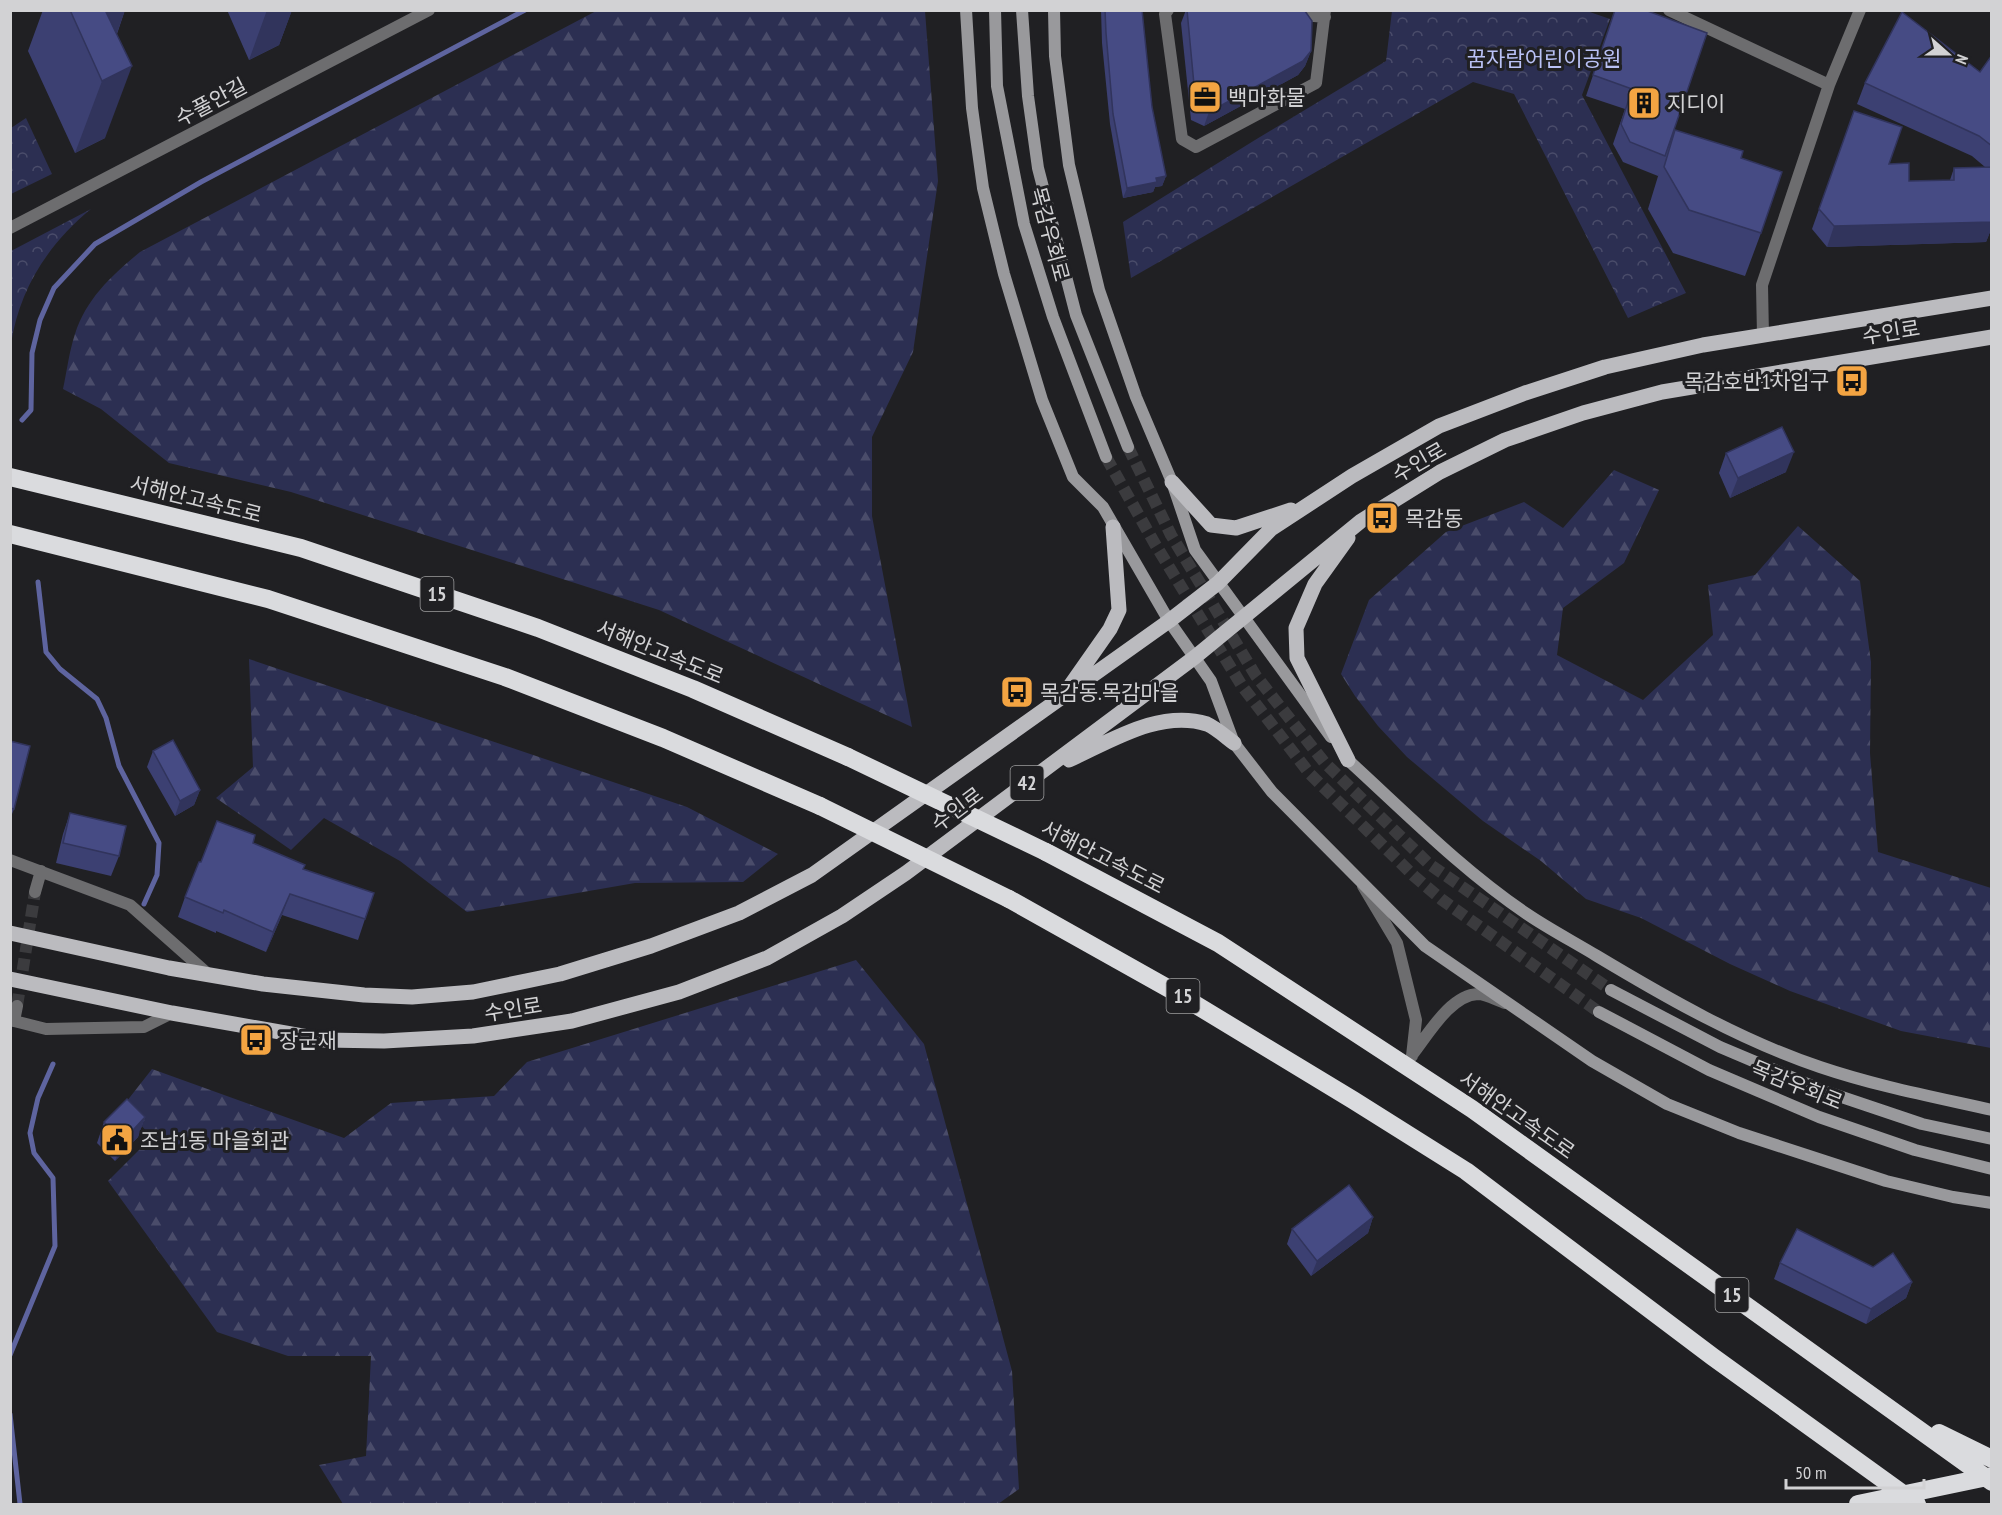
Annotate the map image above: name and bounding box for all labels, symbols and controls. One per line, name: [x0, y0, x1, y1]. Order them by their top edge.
north arrow: [1918, 24, 1978, 84]
park label: 꿈자람어린이공원: [1467, 45, 1621, 72]
text: N: [1951, 52, 1973, 67]
street label: 수풀안길: [171, 72, 251, 132]
office icon: 백마화물: [1187, 79, 1223, 115]
place label: 백마화물: [1228, 84, 1305, 111]
building icon: 지디이: [1626, 85, 1662, 121]
place label: 지디이: [1667, 90, 1725, 117]
street label: 목감우회로: [1024, 184, 1076, 284]
street label: 수인로: [1860, 314, 1922, 350]
bus stop icon: 목감호반1차입구: [1834, 363, 1870, 399]
place label: 목감호반1차입구: [1684, 368, 1829, 395]
street label: 수인로: [1387, 436, 1451, 488]
street label: 서해안고속도로: [127, 470, 265, 528]
bus stop icon: 목감동: [1364, 500, 1400, 536]
place label: 목감동: [1405, 505, 1463, 532]
road number: 15: [420, 577, 454, 611]
street label: 서해안고속도로: [592, 614, 728, 690]
bus stop icon: 목감동.목감마을: [999, 674, 1035, 710]
place label: 목감동.목감마을: [1040, 679, 1179, 706]
road number: 42: [1010, 766, 1044, 800]
street label: 수인로: [926, 781, 988, 837]
street label: 서해안고속도로: [1037, 814, 1169, 900]
road number: 15: [1166, 979, 1200, 1013]
street label: 수인로: [482, 991, 544, 1027]
bus stop icon: 장군재: [238, 1022, 274, 1058]
place label: 장군재: [279, 1027, 337, 1054]
street label: 목감우회로: [1747, 1054, 1847, 1116]
street label: 서해안고속도로: [1454, 1065, 1580, 1165]
public building icon: 조남1동 마을회관: [99, 1122, 135, 1158]
place label: 조남1동 마을회관: [140, 1127, 289, 1154]
road number: 15: [1716, 1278, 1748, 1312]
scale bar: [1786, 1452, 1924, 1490]
text: 50 m: [1795, 1461, 1827, 1484]

